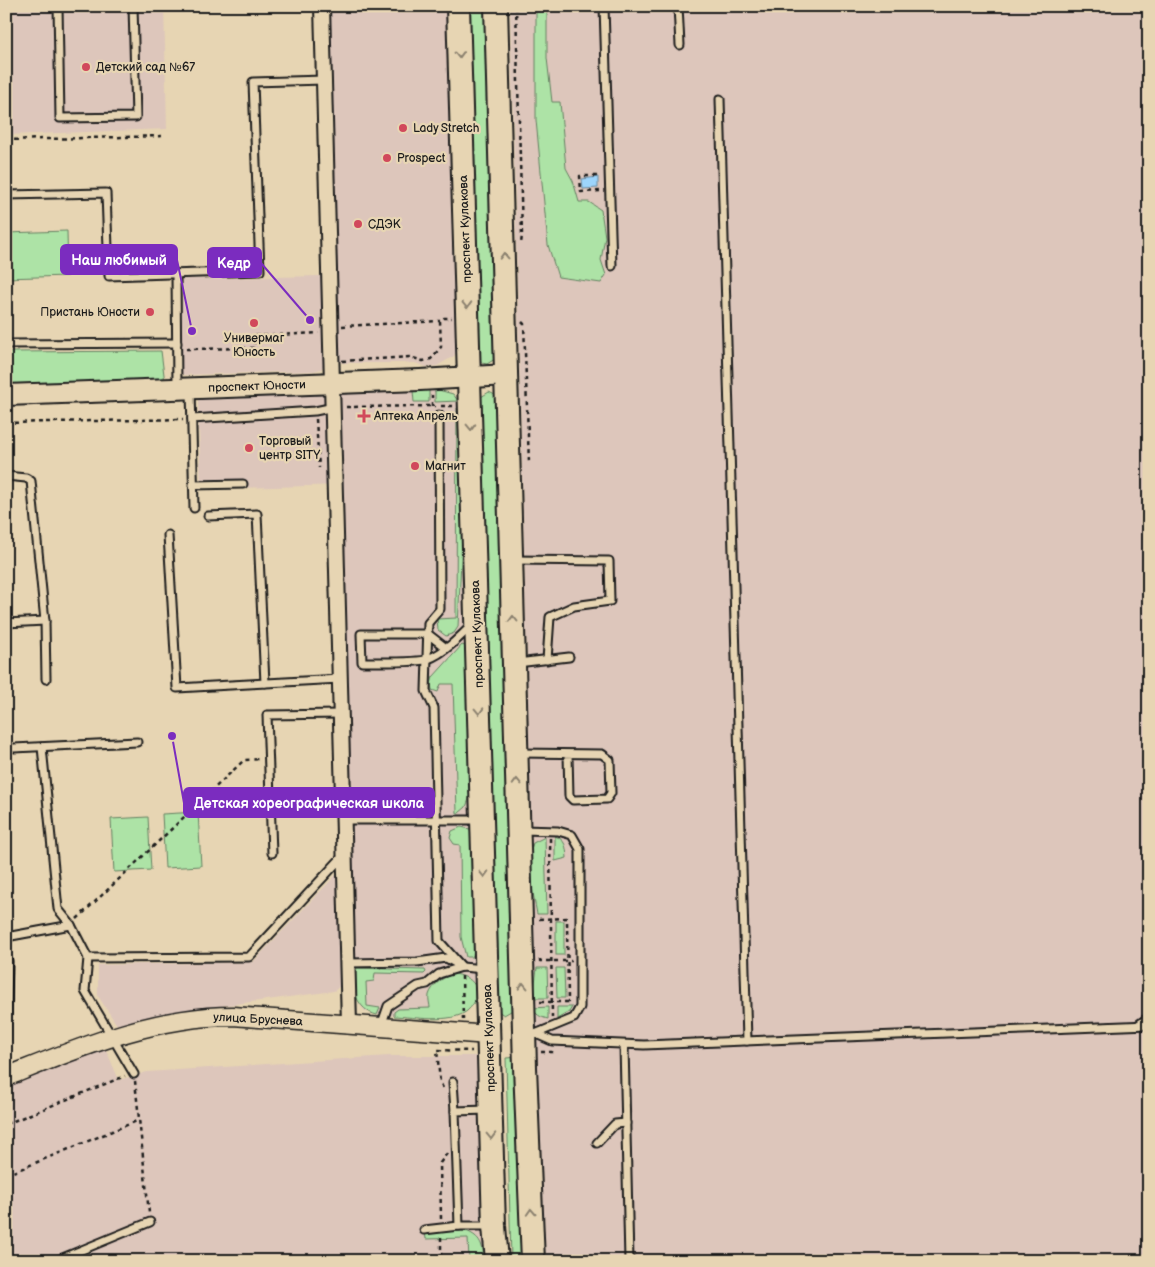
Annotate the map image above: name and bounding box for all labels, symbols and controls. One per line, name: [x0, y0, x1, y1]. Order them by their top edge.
one-way arrow: [454, 51, 465, 59]
place label: Детский сад №67: [96, 60, 195, 75]
marker: Детский сад №67: [80, 61, 92, 73]
place label: Lady Stretch: [413, 121, 480, 136]
marker: Lady Stretch: [397, 122, 409, 134]
place label: Prospect: [397, 151, 446, 166]
marker: Prospect: [381, 152, 393, 164]
street label: проспект Кулакова: [456, 175, 475, 283]
place label: СДЭК: [368, 217, 401, 232]
marker: СДЭК: [352, 218, 364, 230]
callout: Наш любимый: [61, 245, 177, 274]
callout: Кедр: [208, 248, 261, 277]
text: Наш любимый: [71, 252, 167, 269]
one-way arrow: [498, 252, 509, 260]
text: Кедр: [217, 255, 252, 272]
one-way arrow: [462, 301, 473, 309]
place label: Пристань Юности: [40, 305, 140, 320]
marker: Пристань Юности: [144, 306, 156, 318]
marker: Универмаг Юность: [248, 317, 260, 329]
place label: Универмаг Юность: [224, 331, 285, 360]
street label: проспект Юности: [208, 377, 306, 396]
place label: Аптека Апрель: [373, 409, 457, 424]
marker: Аптека Апрель: [358, 410, 370, 422]
one-way arrow: [466, 423, 477, 431]
place label: Торговый центр SITY: [259, 434, 321, 463]
marker: Торговый центр SITY: [243, 442, 255, 454]
place label: Магнит: [425, 459, 466, 474]
marker: Магнит: [409, 460, 421, 472]
street label: проспект Кулакова: [468, 580, 487, 688]
one-way arrow: [508, 615, 518, 622]
one-way arrow: [474, 708, 485, 716]
one-way arrow: [512, 777, 523, 785]
callout: Детская хореографическая школа: [184, 788, 434, 817]
text: Детская хореографическая школа: [194, 795, 425, 812]
one-way arrow: [479, 870, 489, 878]
one-way arrow: [517, 982, 528, 990]
street label: проспект Кулакова: [480, 984, 499, 1092]
street label: улица Бруснева: [213, 1010, 303, 1029]
one-way arrow: [486, 1132, 497, 1140]
one-way arrow: [526, 1208, 536, 1216]

